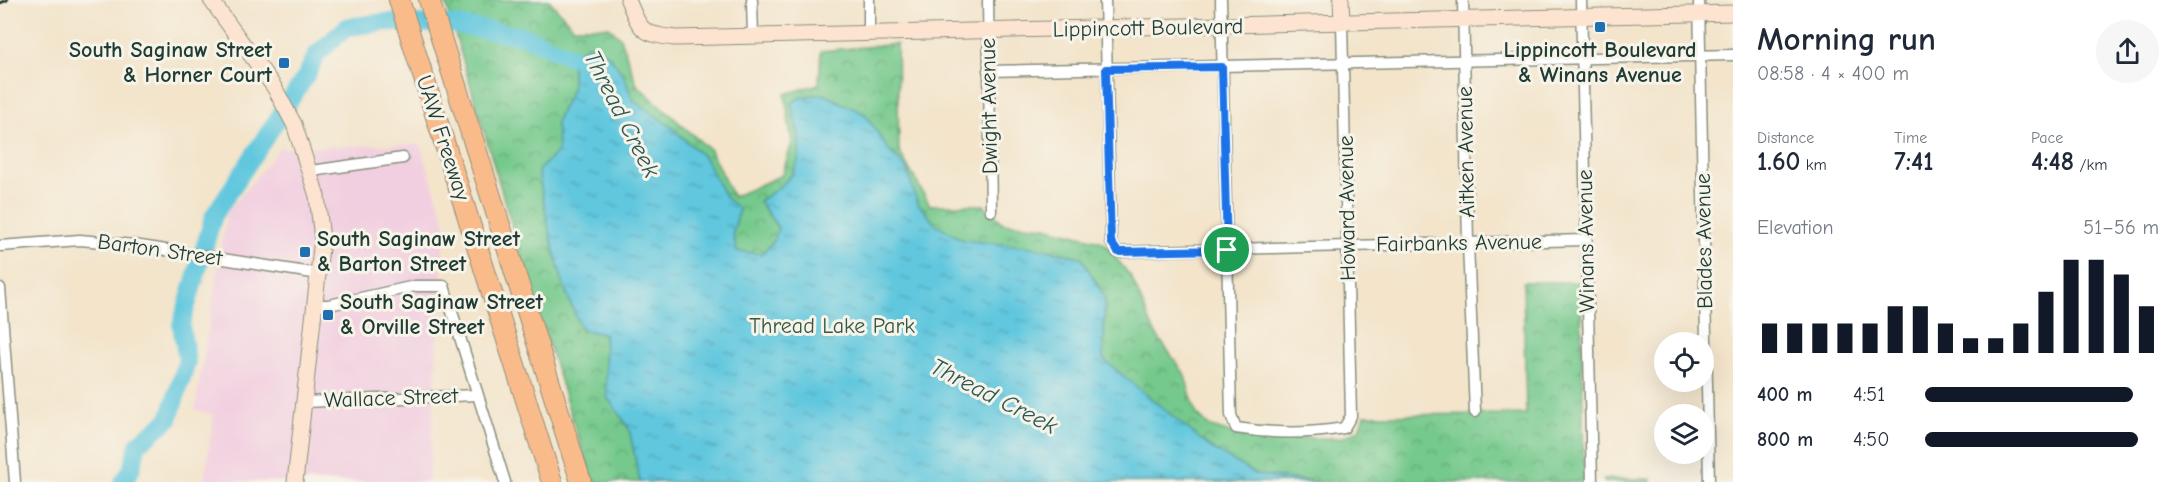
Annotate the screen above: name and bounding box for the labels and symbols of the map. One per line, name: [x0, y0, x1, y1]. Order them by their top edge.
street label: Lippincott Boulevard: [1052, 13, 1244, 43]
marker: Lippincott Boulevard & Winans Avenue: [1593, 20, 1607, 34]
place label: South Saginaw Street & Horner Court: [69, 37, 273, 88]
place label: Lippincott Boulevard & Winans Avenue: [1504, 37, 1696, 88]
street label: Dwight Avenue: [975, 38, 1003, 174]
water label: Thread Creek: [578, 46, 666, 182]
marker: South Saginaw Street & Horner Court: [277, 56, 291, 70]
street label: UAW Freeway: [411, 72, 476, 204]
street label: Aitken Avenue: [1452, 86, 1480, 218]
street label: Howard Avenue: [1333, 135, 1361, 281]
street label: Winans Avenue: [1572, 169, 1600, 313]
street label: Blades Avenue: [1690, 173, 1718, 309]
pin: [1201, 224, 1252, 275]
place label: South Saginaw Street & Barton Street: [317, 226, 521, 277]
street label: Barton Street: [96, 228, 225, 272]
street label: Fairbanks Avenue: [1376, 229, 1542, 257]
marker: South Saginaw Street & Barton Street: [298, 245, 312, 259]
place label: South Saginaw Street & Orville Street: [340, 289, 544, 340]
marker: South Saginaw Street & Orville Street: [321, 308, 335, 322]
park label: Thread Lake Park: [749, 313, 915, 339]
water label: Thread Creek: [926, 352, 1062, 440]
street label: Wallace Street: [324, 383, 459, 413]

